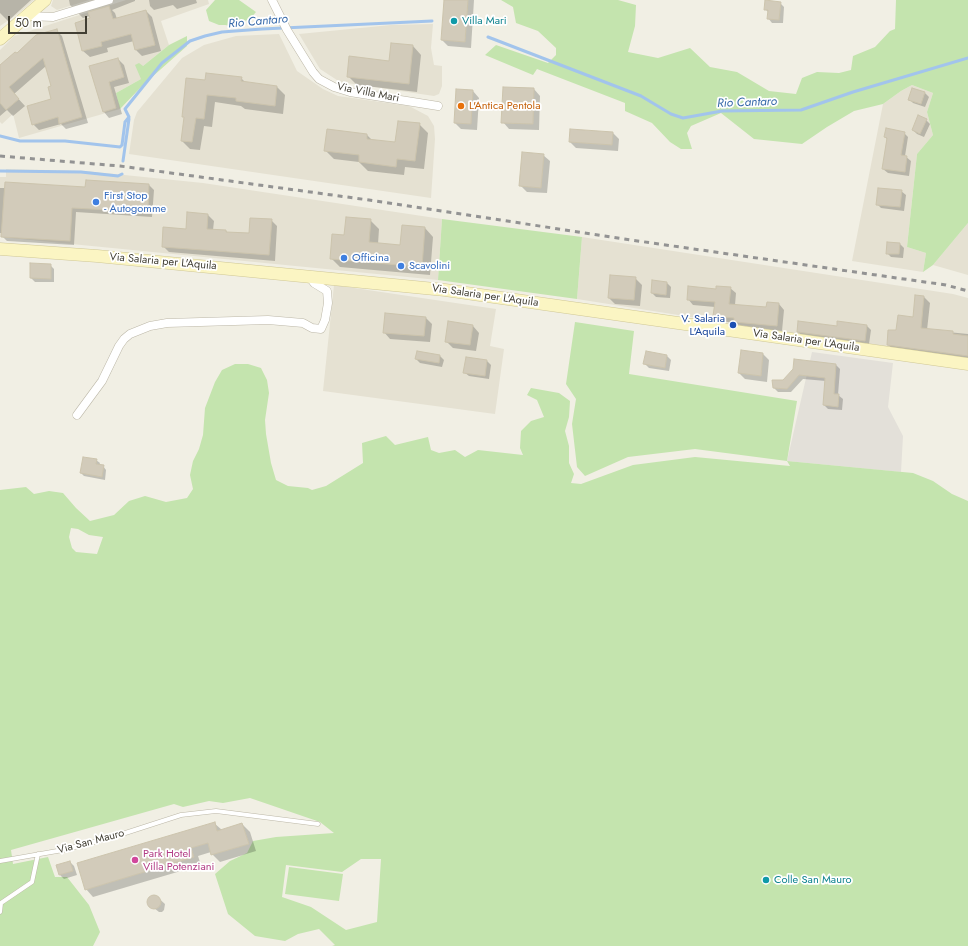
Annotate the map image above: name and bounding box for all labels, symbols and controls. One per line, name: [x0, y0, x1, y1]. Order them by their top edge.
scale bar: [10, 8, 89, 34]
water label: Rio Cantaro: [228, 12, 288, 32]
text: 50 m: [15, 14, 42, 32]
place label: Villa Mari: [462, 14, 507, 28]
marker: Villa Mari: [449, 16, 459, 26]
street label: Via Villa Mari: [336, 80, 400, 106]
water label: Rio Cantaro: [717, 95, 777, 111]
place label: L'Antica Pentola: [469, 99, 540, 113]
marker: L'Antica Pentola: [456, 101, 466, 111]
place label: First Stop - Autogomme: [104, 189, 166, 215]
marker: First Stop - Autogomme: [91, 197, 101, 207]
street label: Via Salaria per L'Aquila: [109, 251, 217, 273]
place label: Officina: [352, 251, 389, 265]
marker: Officina: [339, 253, 349, 263]
place label: Scavolini: [409, 259, 450, 273]
marker: Scavolini: [396, 261, 406, 271]
street label: Via Salaria per L'Aquila: [431, 282, 539, 310]
place label: V. Salaria L'Aquila: [681, 312, 725, 338]
marker: V. Salaria L'Aquila: [728, 320, 738, 330]
street label: Via Salaria per L'Aquila: [752, 327, 860, 355]
street label: Via San Mauro: [56, 827, 126, 857]
place label: Park Hotel Villa Potenziani: [143, 847, 214, 873]
marker: Park Hotel Villa Potenziani: [130, 855, 140, 865]
place label: Colle San Mauro: [774, 873, 852, 887]
marker: Colle San Mauro: [761, 875, 771, 885]

